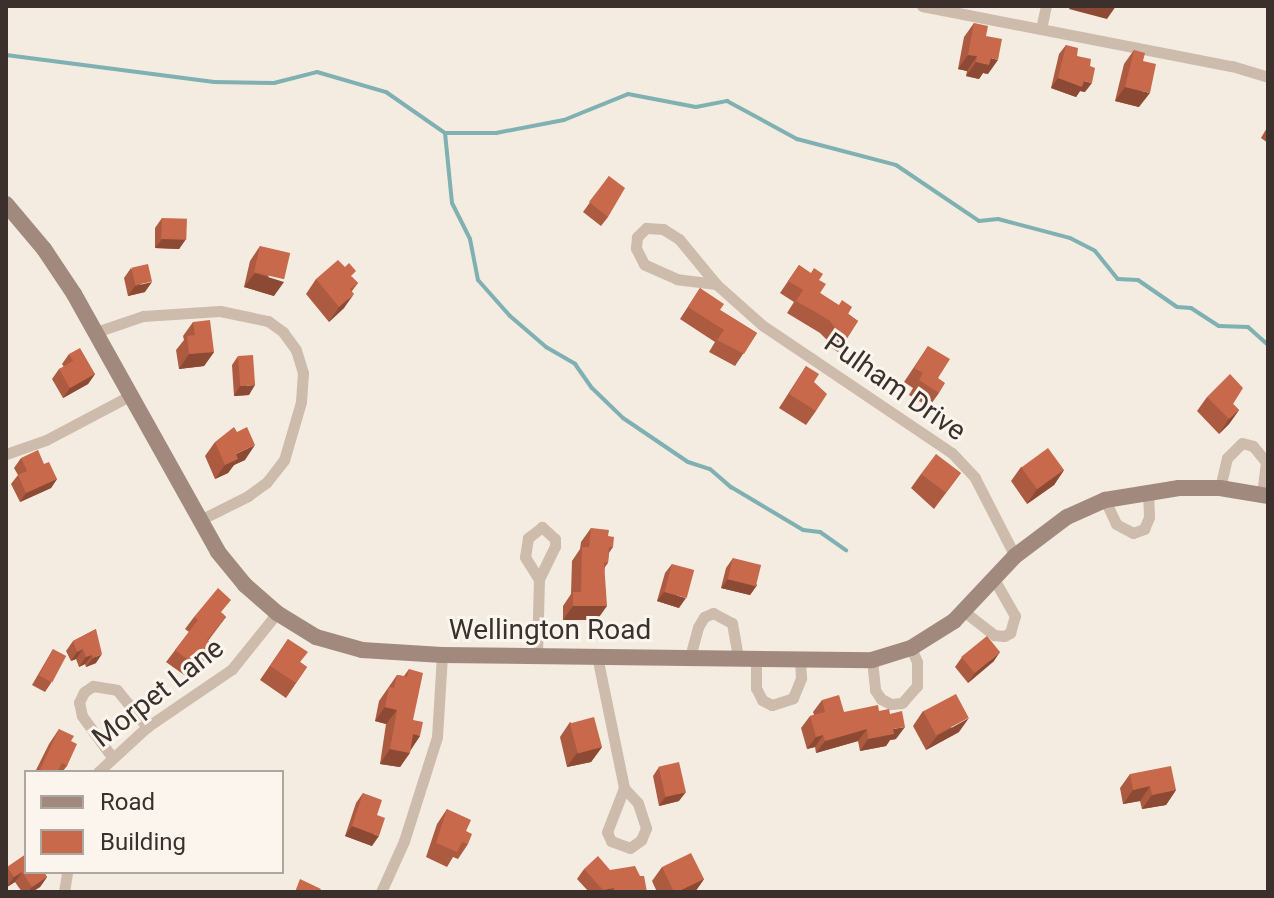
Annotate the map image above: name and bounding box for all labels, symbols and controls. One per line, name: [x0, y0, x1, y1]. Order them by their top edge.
street label: Pulham Drive: [818, 326, 972, 448]
street label: Wellington Road: [449, 613, 651, 647]
street label: Morpet Lane: [86, 631, 230, 755]
legend: [24, 770, 284, 874]
text: Road: [100, 788, 155, 816]
text: Building: [100, 828, 186, 856]

